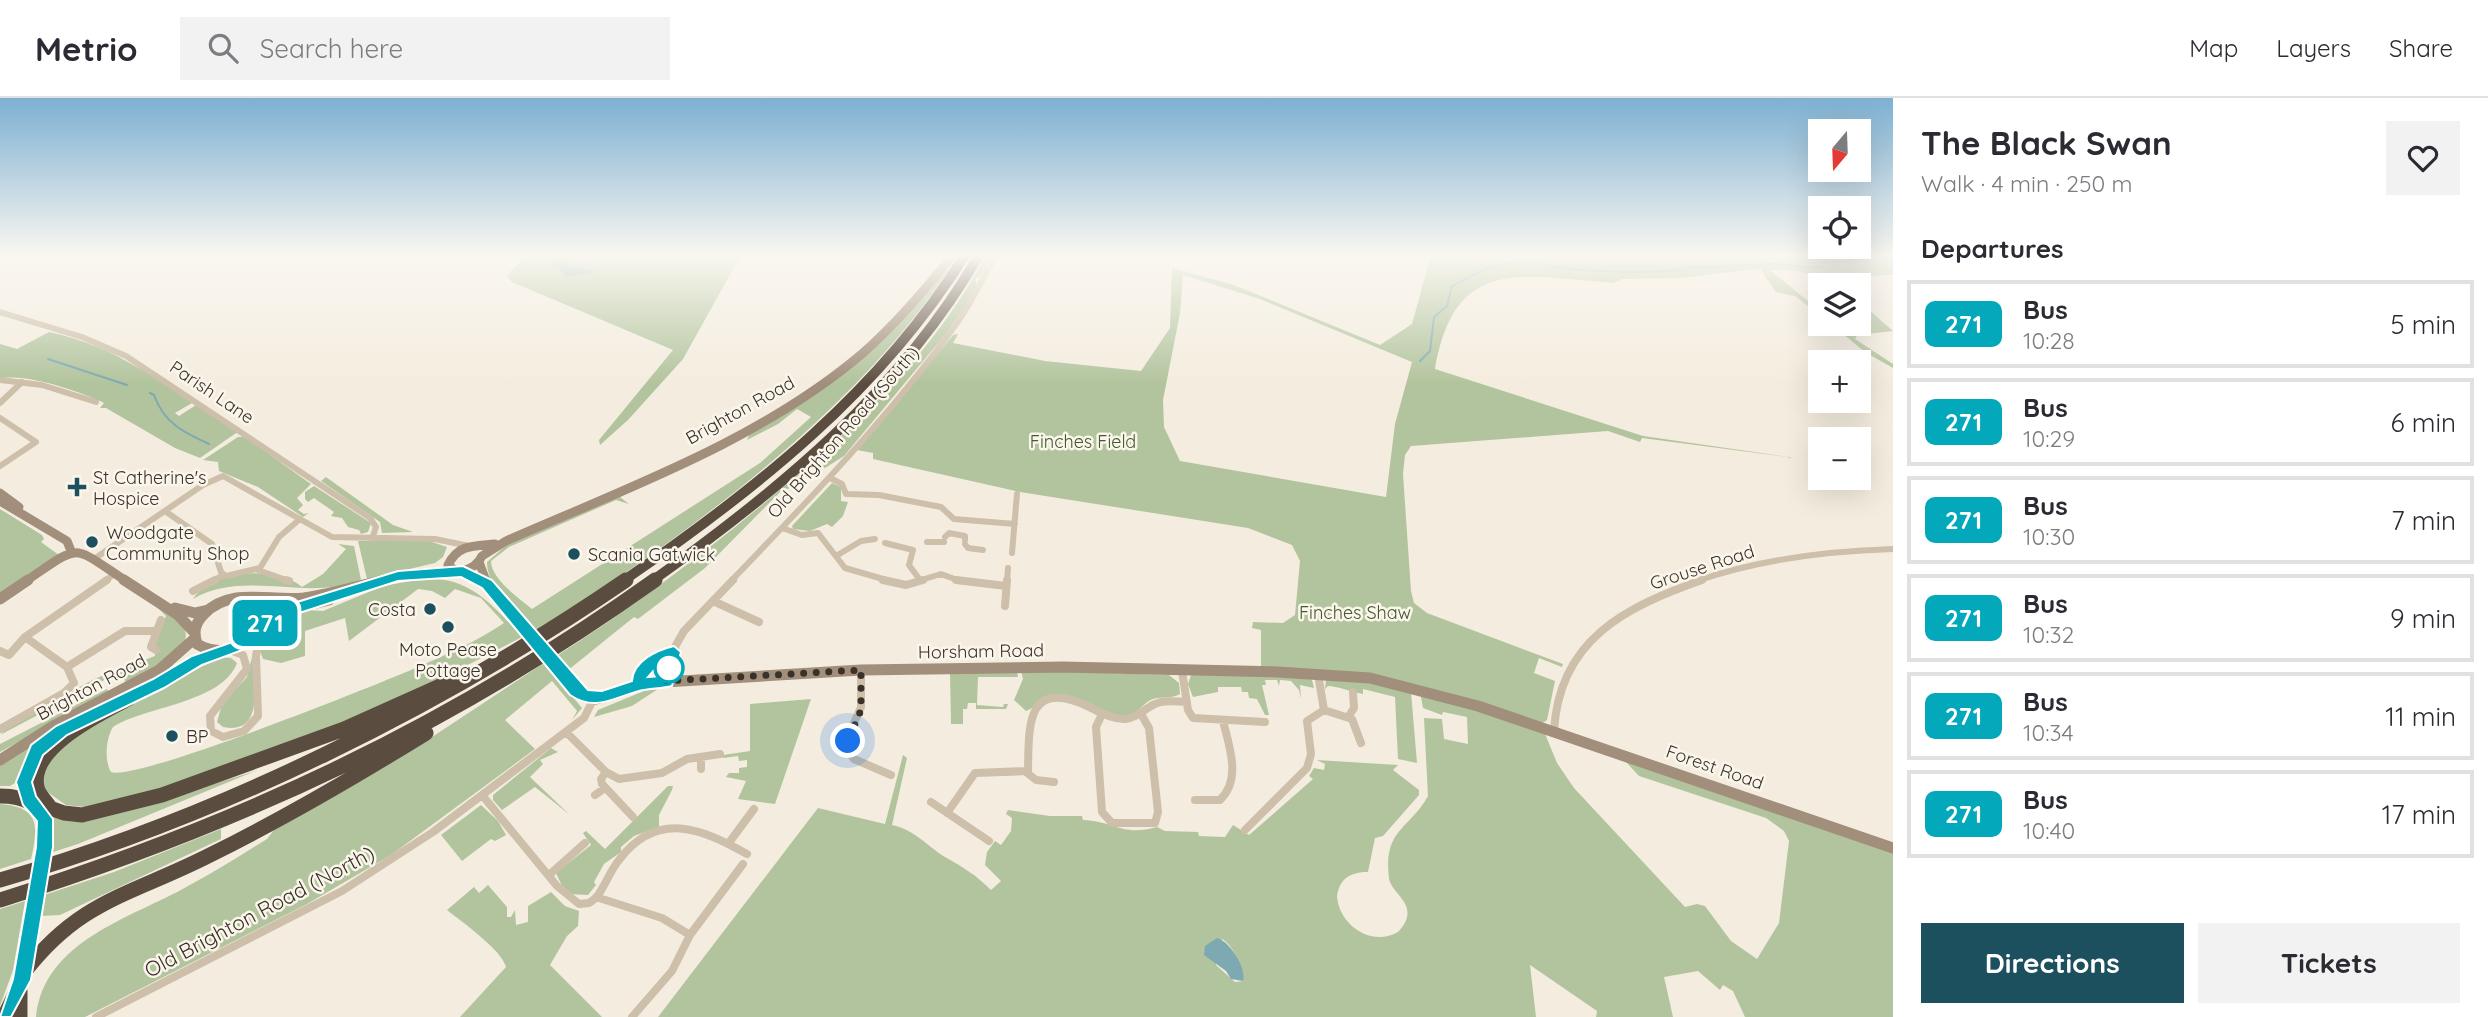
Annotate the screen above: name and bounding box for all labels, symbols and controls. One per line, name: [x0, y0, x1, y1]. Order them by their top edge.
search box: [180, 17, 670, 80]
text: Metrio: [35, 28, 138, 69]
icon: search: [204, 29, 242, 67]
text: Search here: [260, 32, 403, 65]
text: Map: [2189, 33, 2238, 63]
text: Layers: [2276, 33, 2351, 63]
text: Share: [2389, 33, 2453, 63]
north arrow: [1808, 119, 1871, 182]
map controls: [1808, 119, 1871, 490]
button: heart: [2386, 121, 2460, 195]
text: The Black Swan: [1921, 122, 2172, 163]
text: Walk · 4 min · 250 m: [1921, 169, 2132, 198]
button: locate: [1808, 196, 1871, 259]
text: Departures: [1921, 232, 2064, 265]
button: layers: [1808, 273, 1871, 336]
text: Bus: [2023, 293, 2068, 326]
text: 5 min: [2390, 308, 2456, 341]
text: 271: [1945, 309, 1982, 339]
text: 10:28: [2023, 326, 2075, 355]
street label: Old Brighton Road (South): [762, 341, 924, 523]
button: +: [1808, 350, 1871, 413]
street label: Parish Lane: [165, 355, 259, 429]
street label: Brighton Road: [682, 371, 798, 449]
text: Bus: [2023, 391, 2068, 424]
text: 6 min: [2391, 406, 2456, 439]
text: 271: [1945, 407, 1982, 437]
text: 10:29: [2023, 424, 2075, 453]
button: −: [1808, 427, 1871, 490]
park label: Finches Field: [1030, 430, 1136, 453]
place label: St Catherine's Hospice: [93, 466, 207, 510]
marker: St Catherine's Hospice: [67, 477, 87, 497]
text: Bus: [2023, 489, 2068, 522]
text: 7 min: [2391, 504, 2456, 537]
text: 271: [1945, 505, 1982, 535]
place label: Woodgate Community Shop: [106, 521, 249, 565]
text: 10:30: [2023, 522, 2075, 551]
marker: Woodgate Community Shop: [84, 534, 100, 550]
street label: Grouse Road: [1647, 539, 1757, 595]
place label: Scania Gatwick: [588, 543, 715, 566]
marker: Scania Gatwick: [566, 546, 582, 562]
text: Bus: [2023, 587, 2068, 620]
place label: Costa: [368, 598, 416, 621]
line badge: 271: [225, 600, 305, 646]
marker: Costa: [422, 601, 438, 617]
park label: Finches Shaw: [1299, 601, 1411, 624]
text: 9 min: [2390, 602, 2456, 635]
text: 271: [1945, 603, 1982, 633]
text: 271: [246, 608, 284, 638]
marker: Moto Pease Pottage: [440, 619, 456, 635]
text: 10:32: [2023, 620, 2074, 649]
place label: Moto Pease Pottage: [399, 638, 497, 682]
street label: Horsham Road: [918, 638, 1044, 664]
street label: Brighton Road: [32, 648, 150, 726]
unlabelled marker: [654, 653, 684, 683]
text: Bus: [2023, 685, 2068, 718]
text: 11 min: [2385, 700, 2456, 733]
text: 271: [1945, 701, 1982, 731]
text: 10:34: [2023, 718, 2074, 747]
your location: [830, 723, 865, 758]
place label: BP: [186, 725, 208, 748]
marker: BP: [164, 728, 180, 744]
street label: Forest Road: [1663, 740, 1767, 794]
text: Bus: [2023, 783, 2068, 816]
text: 17 min: [2382, 798, 2456, 831]
text: 271: [1945, 799, 1982, 829]
text: 10:40: [2023, 816, 2075, 845]
street label: Old Brighton Road (North): [140, 839, 378, 983]
button: Directions: [1921, 923, 2184, 1003]
button: Tickets: [2198, 923, 2460, 1003]

